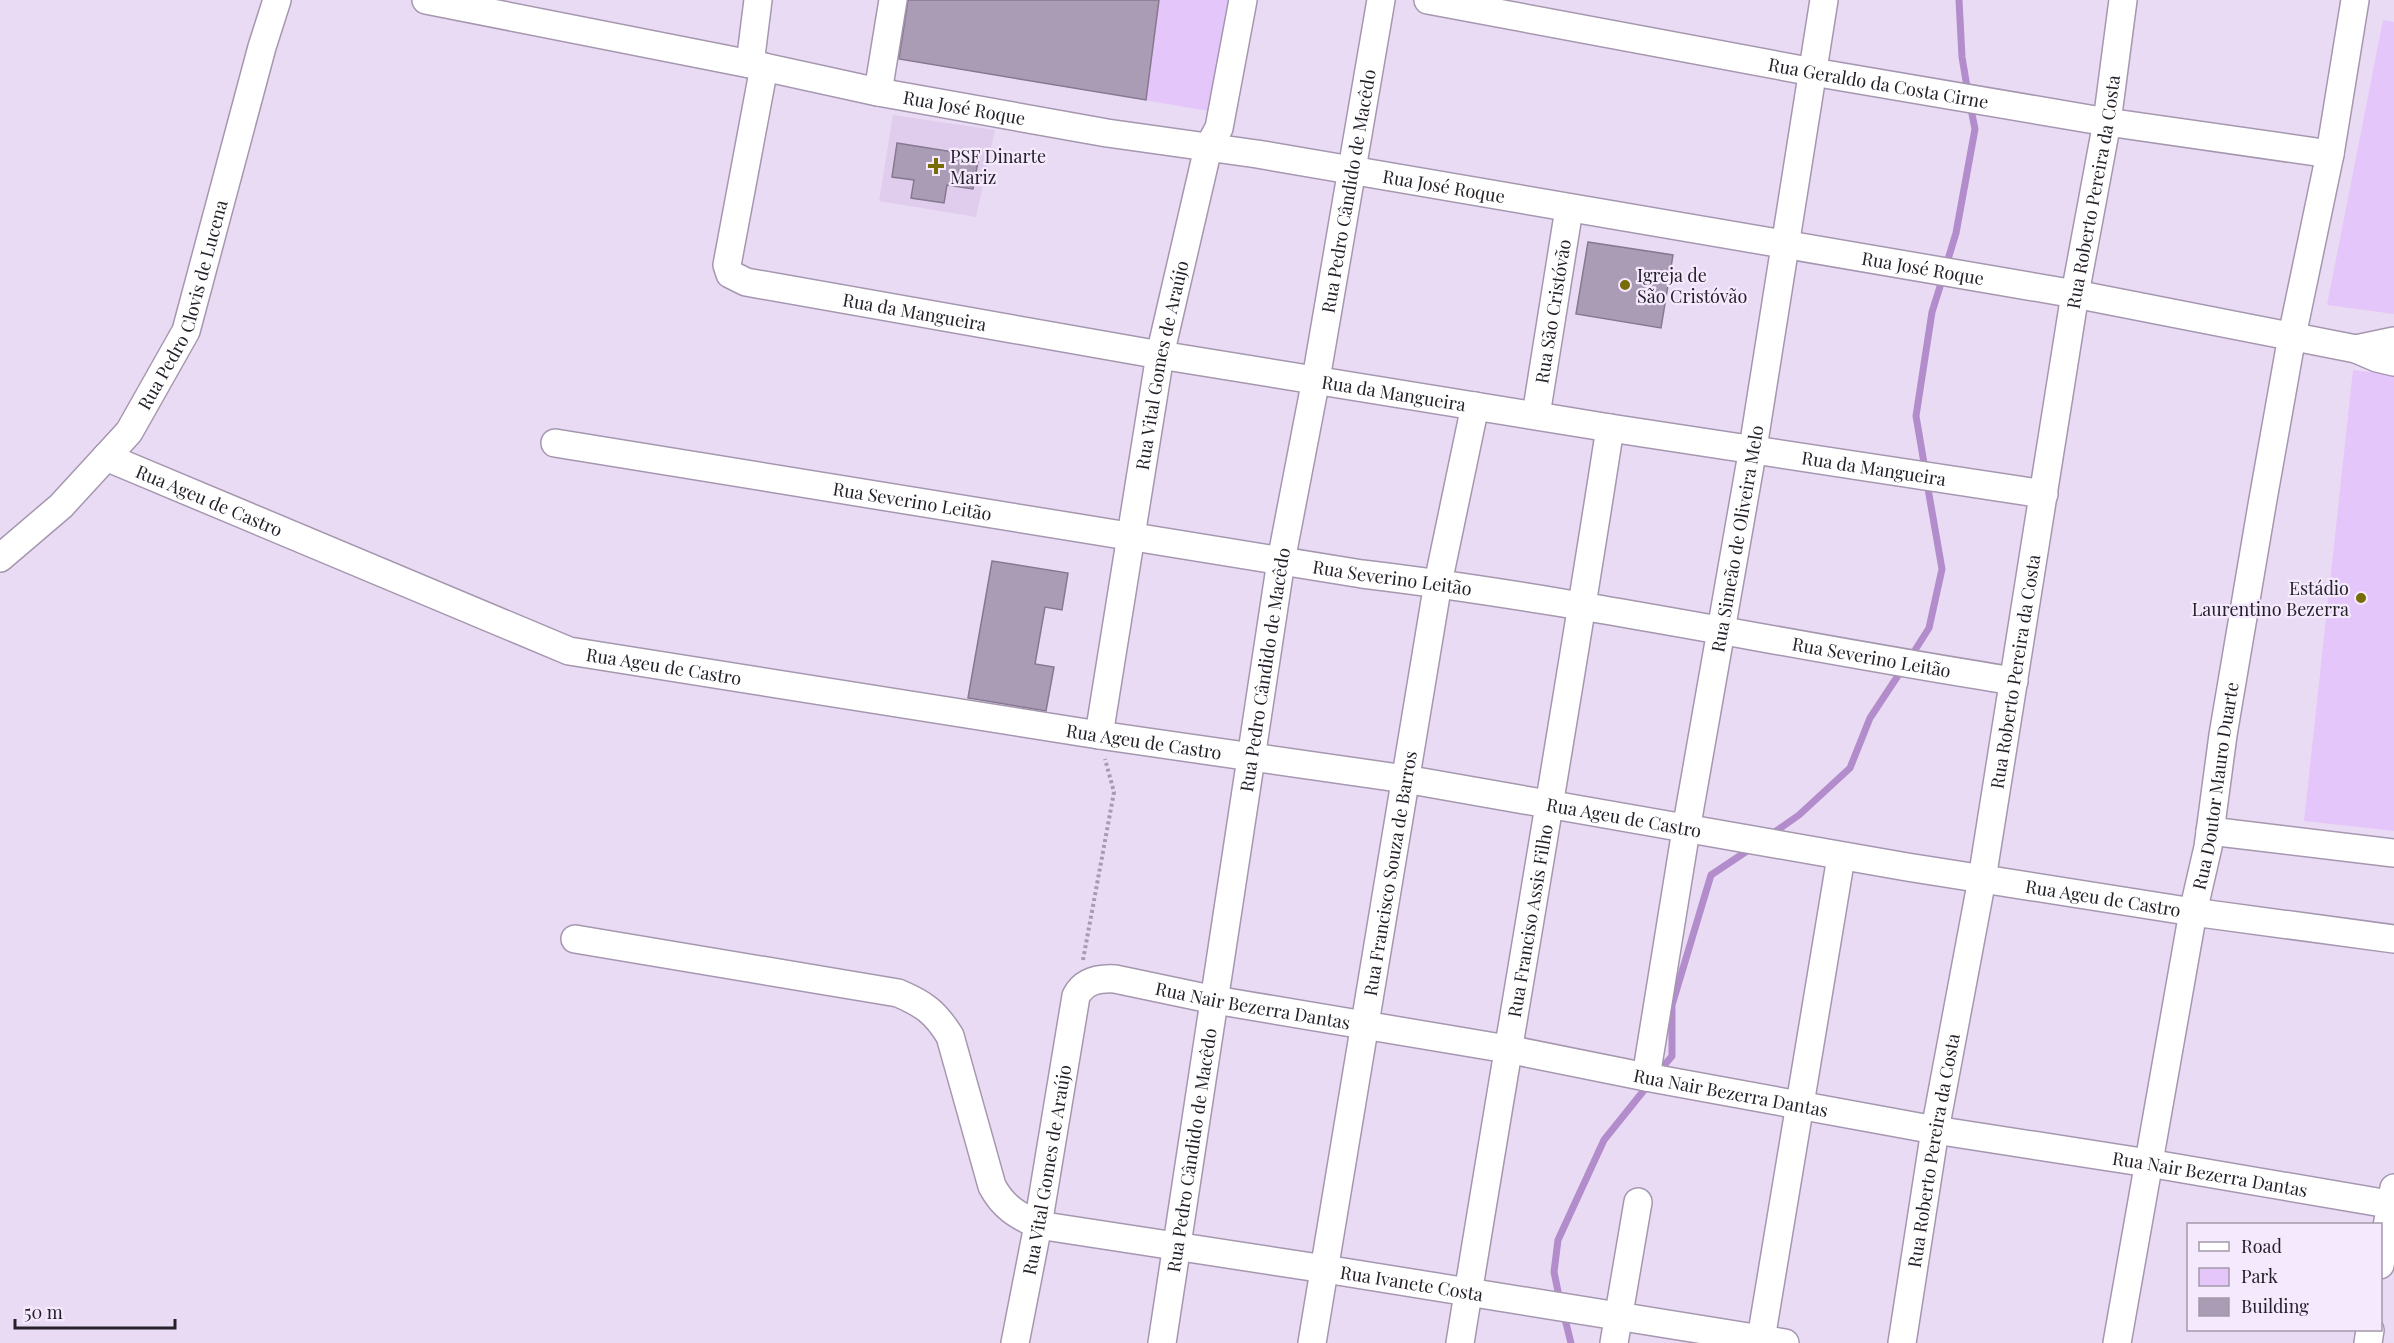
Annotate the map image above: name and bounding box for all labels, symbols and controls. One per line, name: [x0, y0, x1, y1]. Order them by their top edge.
street label: Rua Geraldo da Costa Cirne: [1766, 52, 1990, 114]
street label: Rua Pedro Cândido de Macêdo: [1316, 67, 1381, 315]
street label: Rua Roberto Pereira da Costa: [2061, 73, 2125, 310]
street label: Rua José Roque: [901, 85, 1027, 130]
place label: PSF Dinarte Mariz: [950, 144, 1046, 189]
marker: PSF Dinarte Mariz: [927, 157, 945, 175]
street label: Rua José Roque: [1381, 164, 1507, 208]
street label: Rua Pedro Clovis de Lucena: [132, 197, 233, 414]
street label: Rua São Cristóvão: [1529, 237, 1576, 385]
street label: Rua José Roque: [1860, 246, 1986, 290]
street label: Rua Vital Gomes de Araújo: [1130, 258, 1194, 472]
place label: Igreja de São Cristóvão: [1637, 263, 1748, 308]
marker: Igreja de São Cristóvão: [1618, 278, 1632, 292]
street label: Rua da Mangueira: [841, 287, 988, 336]
street label: Rua da Mangueira: [1320, 369, 1468, 416]
street label: Rua Simeão de Oliveira Melo: [1705, 423, 1768, 654]
street label: Rua da Mangueira: [1800, 445, 1948, 491]
street label: Rua Ageu de Castro: [132, 459, 286, 542]
street label: Rua Severino Leitão: [831, 476, 994, 526]
street label: Rua Pedro Cândido de Macêdo: [1234, 545, 1295, 794]
street label: Rua Roberto Pereira da Costa: [1985, 553, 2045, 790]
street label: Rua Severino Leitão: [1311, 554, 1474, 601]
place label: Estádio Laurentino Bezerra: [2192, 576, 2349, 621]
marker: Estádio Laurentino Bezerra: [2354, 591, 2368, 605]
street label: Rua Severino Leitão: [1790, 631, 1953, 683]
street label: Rua Ageu de Castro: [584, 642, 743, 690]
street label: Rua Doutor Mauro Duarte: [2187, 680, 2244, 892]
street label: Rua Ageu de Castro: [1064, 718, 1223, 765]
street label: Rua Francisco Souza de Barros: [1358, 749, 1422, 998]
street label: Rua Ageu de Castro: [1545, 792, 1703, 843]
street label: Rua Franciso Assis Filho: [1502, 822, 1558, 1019]
street label: Rua Ageu de Castro: [2024, 874, 2183, 922]
street label: Rua Nair Bezerra Dantas: [1153, 976, 1352, 1034]
street label: Rua Pedro Cândido de Macêdo: [1161, 1026, 1222, 1274]
street label: Rua Roberto Pereira da Costa: [1902, 1031, 1965, 1269]
street label: Rua Vital Gomes de Araújo: [1017, 1063, 1076, 1277]
street label: Rua Nair Bezerra Dantas: [1631, 1063, 1830, 1122]
street label: Rua Nair Bezerra Dantas: [2111, 1146, 2309, 1202]
legend: [2187, 1223, 2382, 1331]
text: Road: [2241, 1234, 2282, 1258]
street label: Rua Ivanete Costa: [1339, 1260, 1485, 1306]
text: Park: [2241, 1264, 2278, 1288]
scale bar: [15, 1292, 176, 1330]
text: Building: [2241, 1294, 2309, 1318]
text: 50 m: [24, 1300, 63, 1324]

